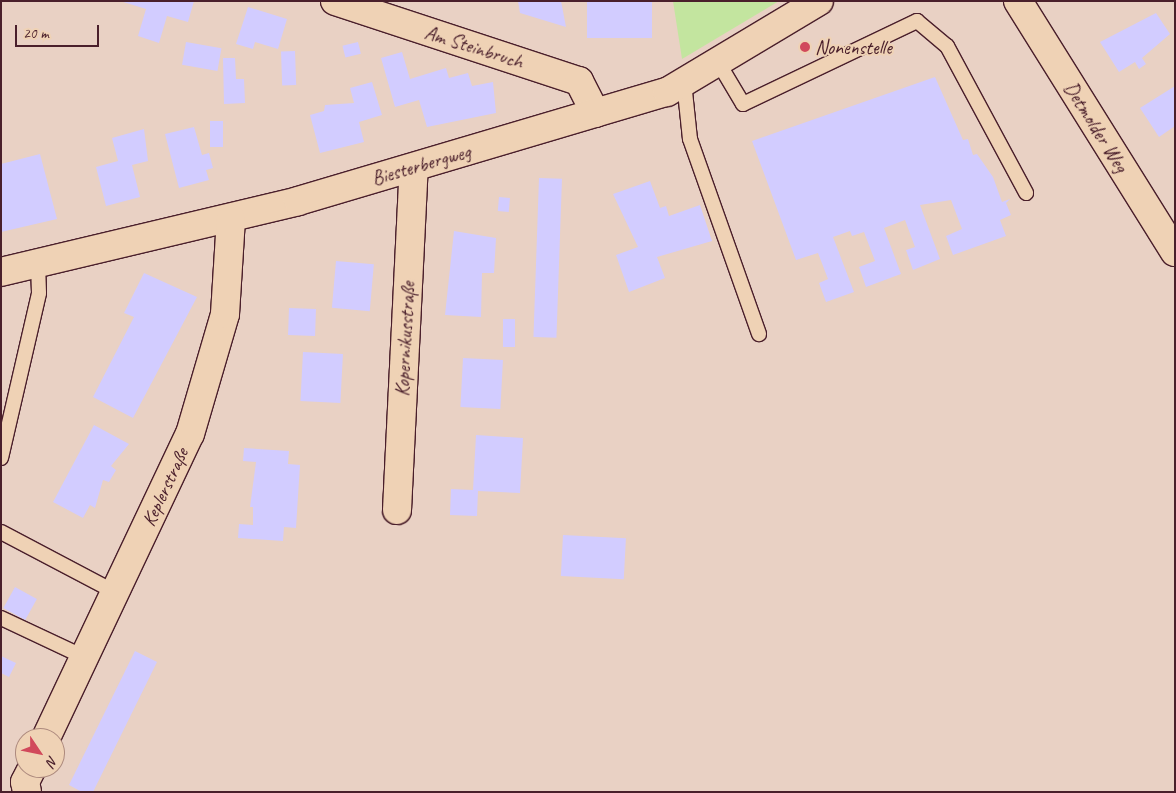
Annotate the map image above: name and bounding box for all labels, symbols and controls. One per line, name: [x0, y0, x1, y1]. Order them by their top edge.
scale bar: [18, 15, 101, 47]
street label: Am Steinbruch: [422, 20, 526, 74]
text: 20 m: [23, 24, 49, 43]
place label: Nonenstelle: [815, 35, 892, 59]
marker: Nonenstelle: [799, 41, 811, 53]
street label: Detmolder Weg: [1059, 77, 1133, 177]
street label: Biesterbergweg: [369, 139, 473, 191]
street label: Kopernikusstraße: [390, 281, 420, 397]
street label: Keplerstraße: [136, 444, 194, 530]
north arrow: [15, 728, 65, 778]
text: N: [43, 753, 61, 769]

